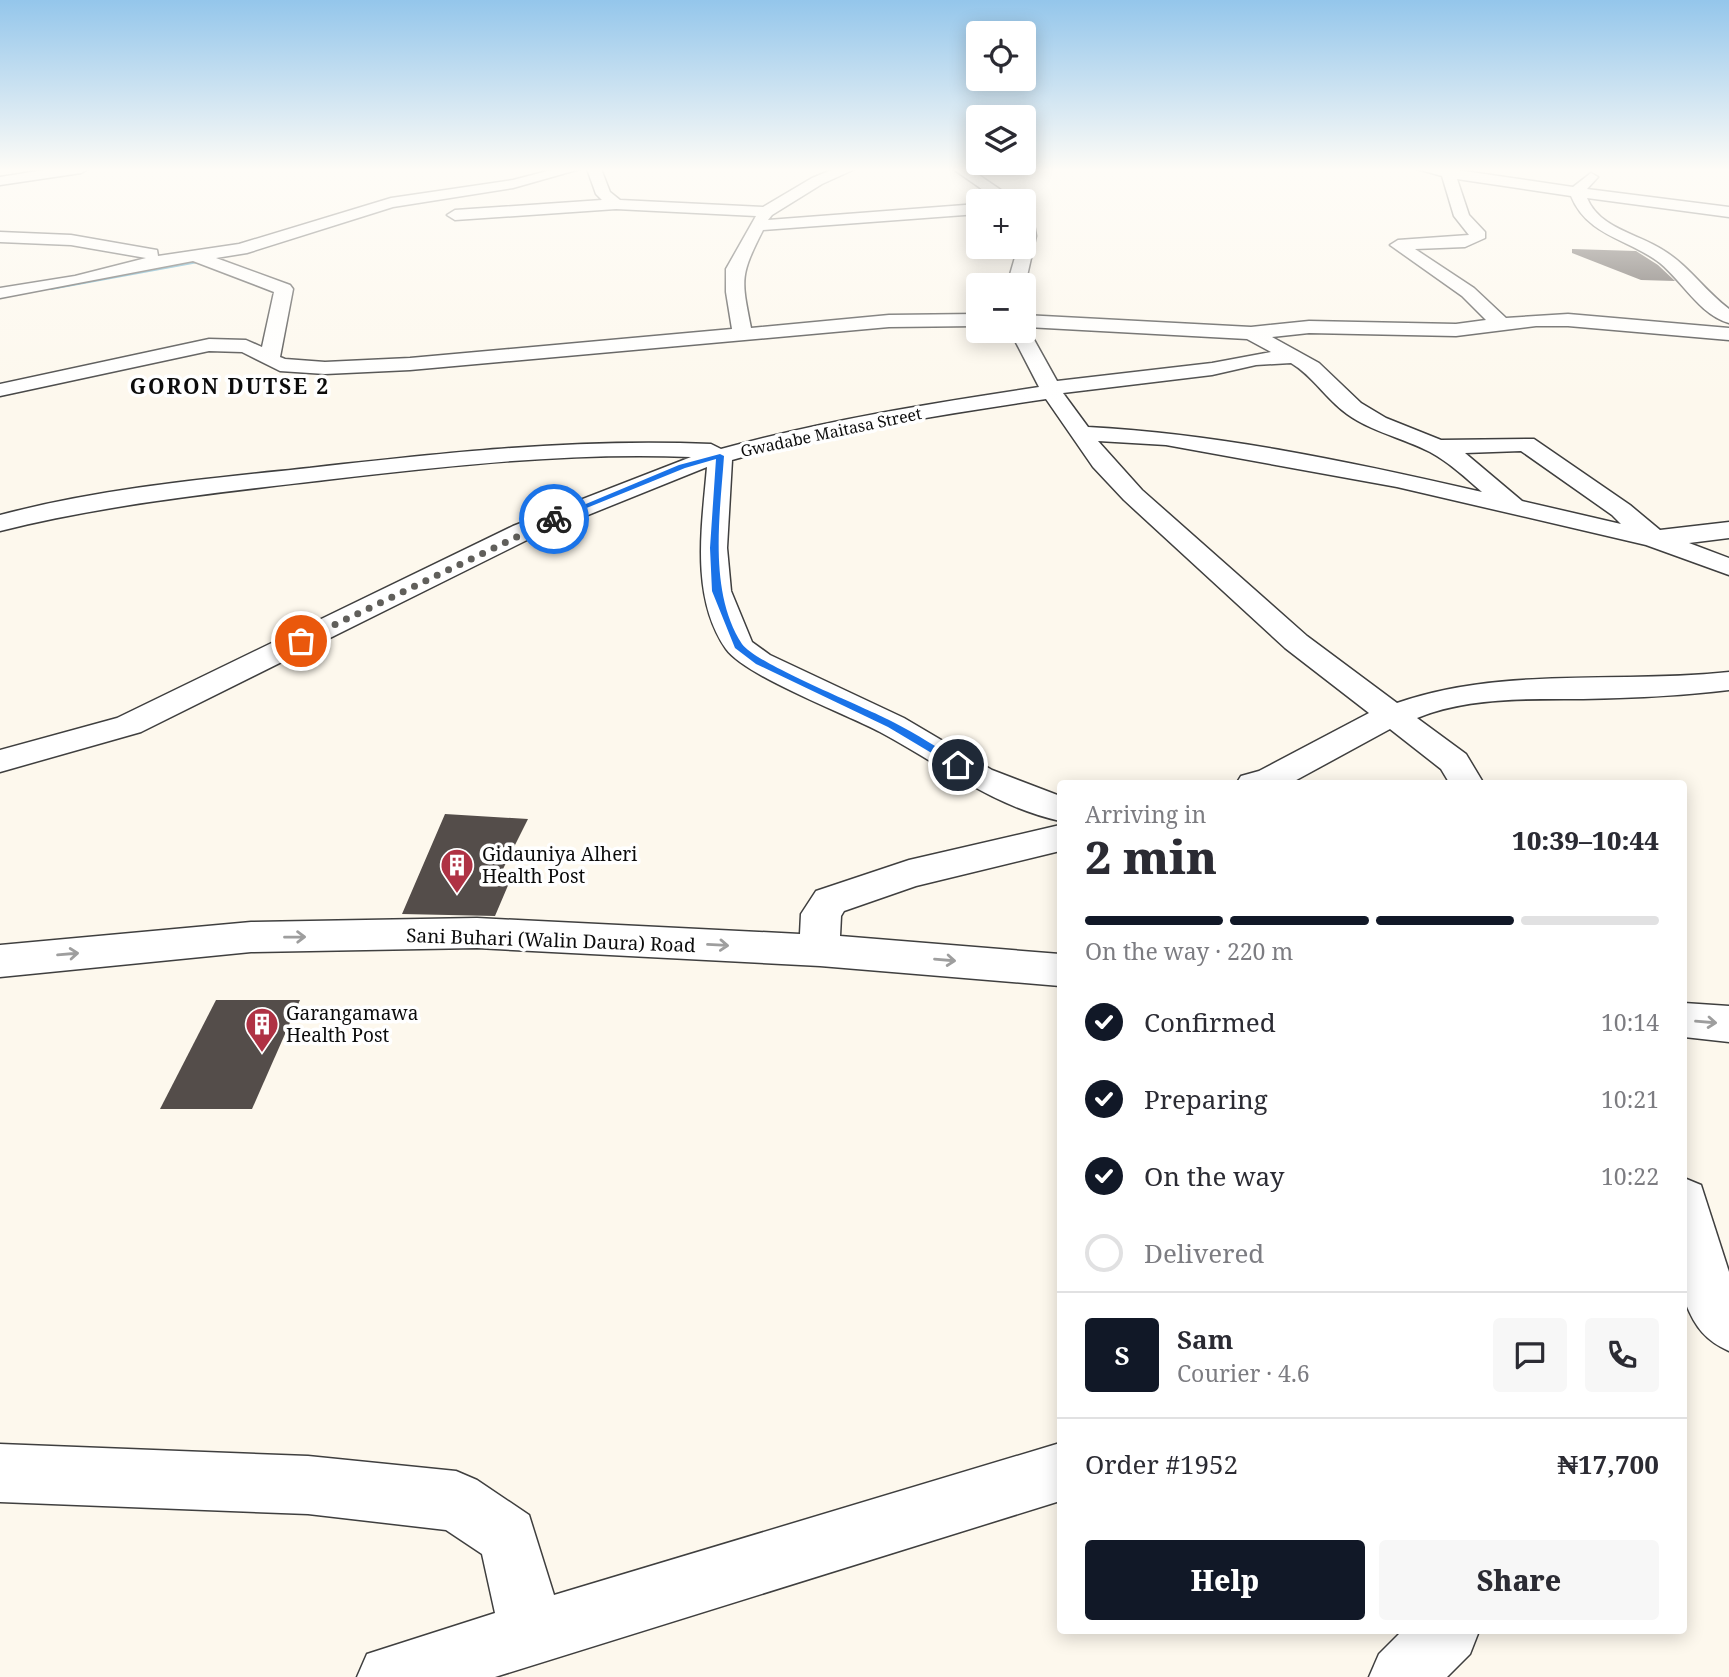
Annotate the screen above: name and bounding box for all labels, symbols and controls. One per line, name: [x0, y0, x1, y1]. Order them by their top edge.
map controls: [966, 21, 1036, 343]
button: locate: [966, 21, 1036, 91]
button: layers: [966, 105, 1036, 175]
button: +: [966, 189, 1036, 259]
button: −: [966, 273, 1036, 343]
district label: GORON DUTSE 2: [130, 372, 330, 400]
street label: Gwadabe Maitasa Street: [739, 402, 924, 462]
courier: [519, 484, 589, 554]
icon: bike: [535, 500, 573, 538]
pin: [271, 611, 331, 671]
icon: bag: [282, 622, 320, 660]
pin: [928, 735, 988, 795]
icon: home: [939, 746, 977, 784]
text: Arriving in: [1085, 798, 1206, 830]
text: 10:39–10:44: [1512, 822, 1659, 858]
text: 2 min: [1085, 825, 1217, 887]
place label: Gidauniya Alheri Health Post: [482, 841, 637, 889]
building icon: Gidauniya Alheri Health Post: [438, 846, 476, 895]
street label: Sani Buhari (Walin Daura) Road: [406, 922, 697, 958]
one-way arrow: [283, 930, 306, 943]
text: On the way · 220 m: [1085, 935, 1293, 967]
one-way arrow: [706, 938, 729, 951]
one-way arrow: [56, 947, 79, 960]
one-way arrow: [933, 954, 956, 967]
place label: Garangamawa Health Post: [286, 1000, 418, 1048]
icon: check: [1085, 1003, 1123, 1041]
text: Confirmed: [1144, 1004, 1276, 1040]
building icon: Garangamawa Health Post: [243, 1005, 281, 1054]
text: 10:14: [1601, 1006, 1659, 1038]
one-way arrow: [1694, 1016, 1717, 1029]
icon: check: [1085, 1080, 1123, 1118]
text: Preparing: [1144, 1081, 1268, 1117]
text: 10:21: [1601, 1083, 1659, 1115]
icon: check: [1085, 1157, 1123, 1195]
text: On the way: [1144, 1158, 1284, 1194]
text: 10:22: [1601, 1160, 1659, 1192]
text: Delivered: [1144, 1235, 1264, 1271]
button: chat: [1493, 1318, 1567, 1392]
button: phone: [1585, 1318, 1659, 1392]
text: Sam: [1177, 1321, 1233, 1357]
text: S: [1114, 1337, 1130, 1373]
text: Courier · 4.6: [1177, 1357, 1310, 1389]
text: Order #1952: [1085, 1446, 1238, 1482]
text: ₦17,700: [1557, 1446, 1659, 1482]
button: Help: [1085, 1540, 1365, 1620]
button: Share: [1379, 1540, 1659, 1620]

